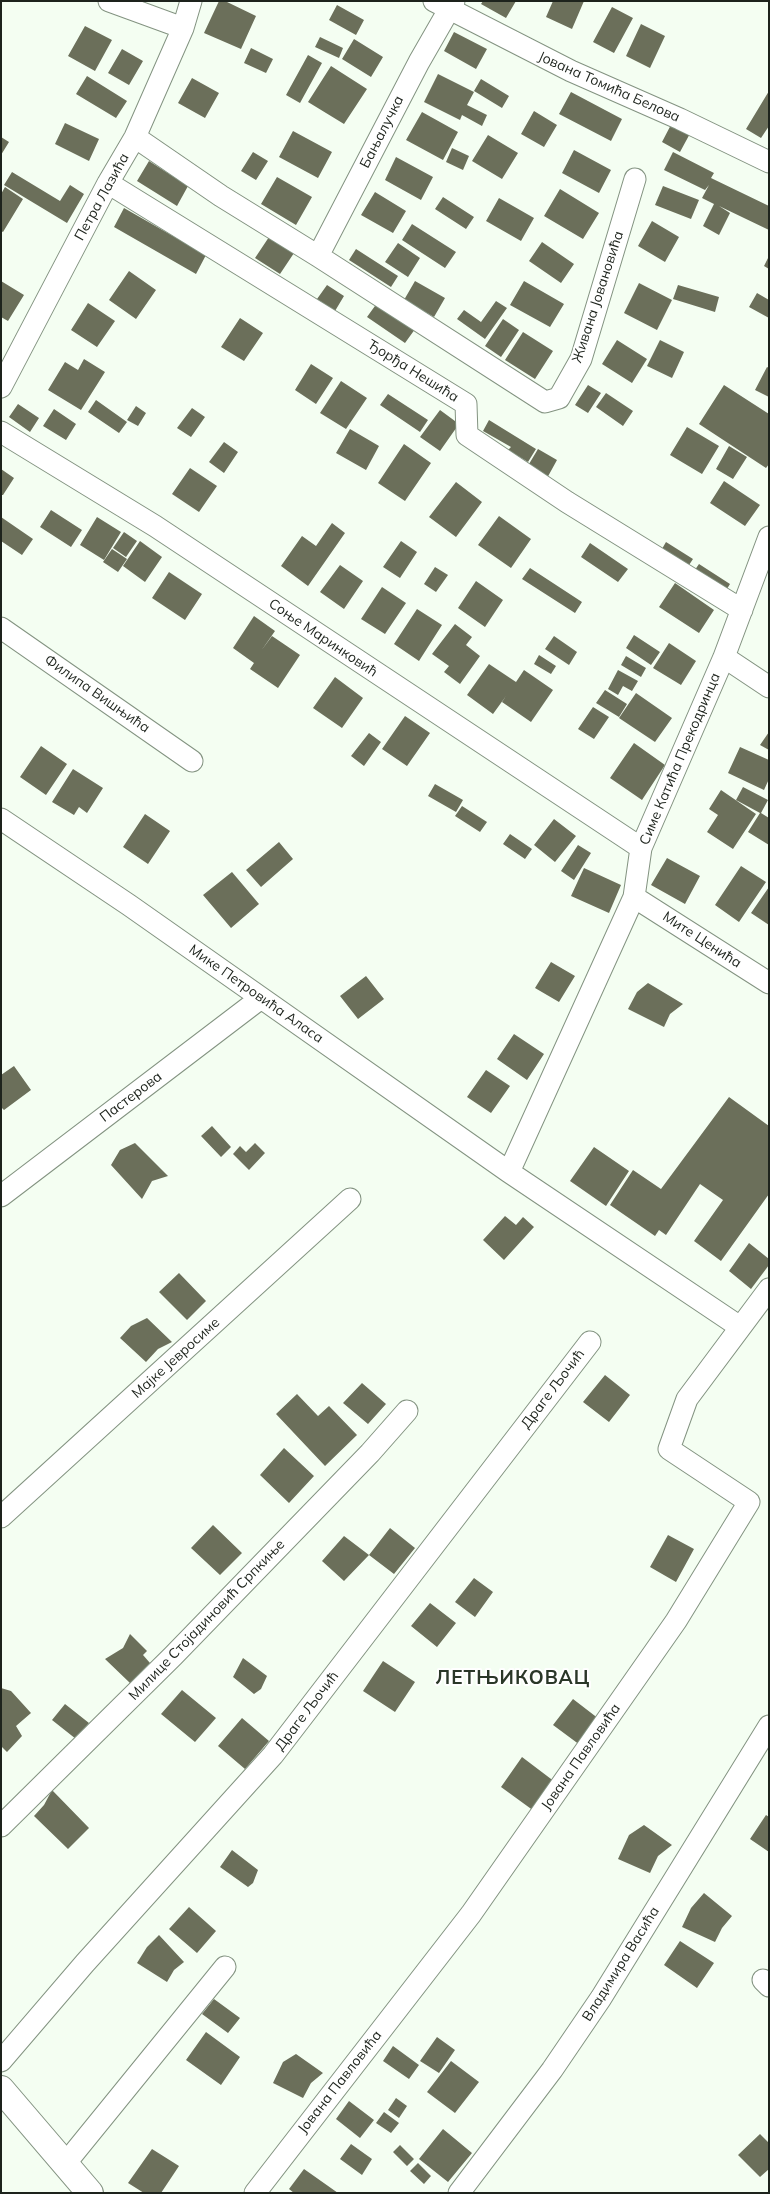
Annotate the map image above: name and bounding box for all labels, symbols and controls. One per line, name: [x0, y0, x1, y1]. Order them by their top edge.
street label: Јована Томића Белова: [536, 48, 682, 126]
street label: Бањалучка: [357, 93, 407, 171]
street label: Петра Лазића: [71, 150, 133, 244]
street label: Живана Јовановића: [569, 229, 627, 365]
street label: Ђорђа Нешића: [364, 336, 462, 406]
street label: Соње Маринковић: [265, 595, 381, 681]
street label: Филипа Вишњића: [41, 651, 153, 737]
street label: Симе Катића Прекодринца: [636, 670, 724, 848]
street label: Мите Ценића: [659, 908, 745, 972]
street label: Мике Петровића Аласа: [186, 941, 326, 1047]
street label: Пастерова: [97, 1068, 165, 1126]
street label: Мајке Јевросиме: [129, 1314, 223, 1402]
street label: Драге Љочић: [518, 1346, 588, 1432]
street label: Милице Стојадиновић Српкиње: [126, 1536, 288, 1704]
district label: ЛЕТЊИКОВАЦ: [434, 1667, 592, 1689]
street label: Драге Љочић: [272, 1668, 342, 1754]
street label: Јована Павловића: [538, 1701, 624, 1813]
street label: Владимира Васића: [579, 1904, 663, 2024]
street label: Јована Павловића: [295, 2027, 385, 2137]

